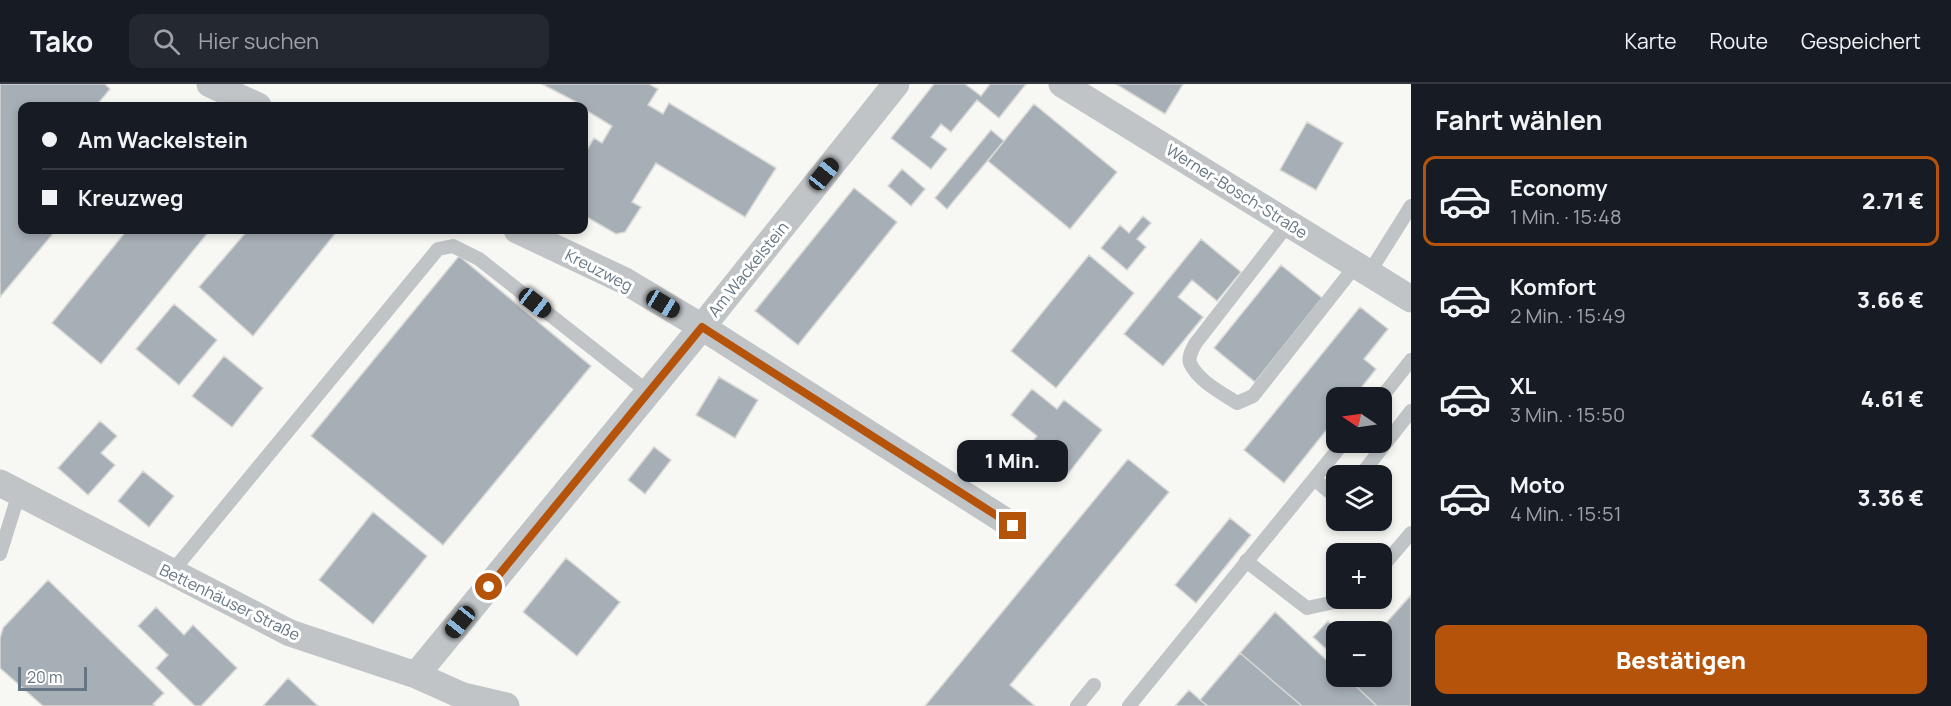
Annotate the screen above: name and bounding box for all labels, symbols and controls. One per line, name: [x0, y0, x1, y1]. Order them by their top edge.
search box: [129, 14, 549, 68]
text: Tako: [30, 22, 93, 60]
icon: search: [150, 25, 183, 58]
text: Hier suchen: [198, 26, 319, 56]
text: Karte: [1625, 27, 1677, 55]
text: Route: [1710, 27, 1768, 55]
text: Gespeichert: [1801, 27, 1921, 55]
text: Fahrt wählen: [1435, 101, 1603, 138]
text: Am Wackelstein: [78, 125, 248, 155]
street label: Werner-Bosch-Straße: [1162, 139, 1312, 243]
car: [806, 154, 842, 194]
text: Economy: [1510, 173, 1608, 203]
icon: car: [1438, 174, 1492, 228]
text: Kreuzweg: [78, 183, 184, 213]
text: 2.71 €: [1862, 186, 1924, 216]
text: 1 Min. · 15:48: [1510, 203, 1622, 230]
street label: Am Wackelstein: [703, 217, 793, 321]
street label: Kreuzweg: [561, 244, 637, 296]
text: Komfort: [1510, 272, 1597, 302]
icon: car: [1438, 273, 1492, 327]
car: [515, 285, 555, 321]
text: 3.66 €: [1857, 285, 1924, 315]
car: [643, 287, 683, 321]
text: 2 Min. · 15:49: [1510, 302, 1626, 329]
text: XL: [1510, 371, 1536, 401]
icon: car: [1438, 372, 1492, 426]
text: 4.61 €: [1861, 384, 1924, 414]
north arrow: [1326, 387, 1392, 453]
map controls: [1326, 387, 1392, 687]
text: 3 Min. · 15:50: [1510, 401, 1625, 428]
callout: 1 Min.: [958, 439, 1068, 481]
text: 1 Min.: [985, 447, 1040, 474]
button: layers: [1326, 465, 1392, 531]
text: Moto: [1510, 470, 1565, 500]
icon: car: [1438, 471, 1492, 525]
text: 3.36 €: [1858, 483, 1924, 513]
text: 4 Min. · 15:51: [1510, 500, 1621, 527]
route end: [999, 512, 1026, 539]
button: +: [1326, 543, 1392, 609]
street label: Bettenhäuser Straße: [156, 558, 304, 646]
route start: [475, 573, 502, 600]
car: [442, 602, 478, 642]
button: −: [1326, 621, 1392, 687]
button: Bestätigen: [1435, 625, 1927, 694]
scale bar: [18, 664, 87, 692]
text: 20 m: [27, 666, 63, 688]

